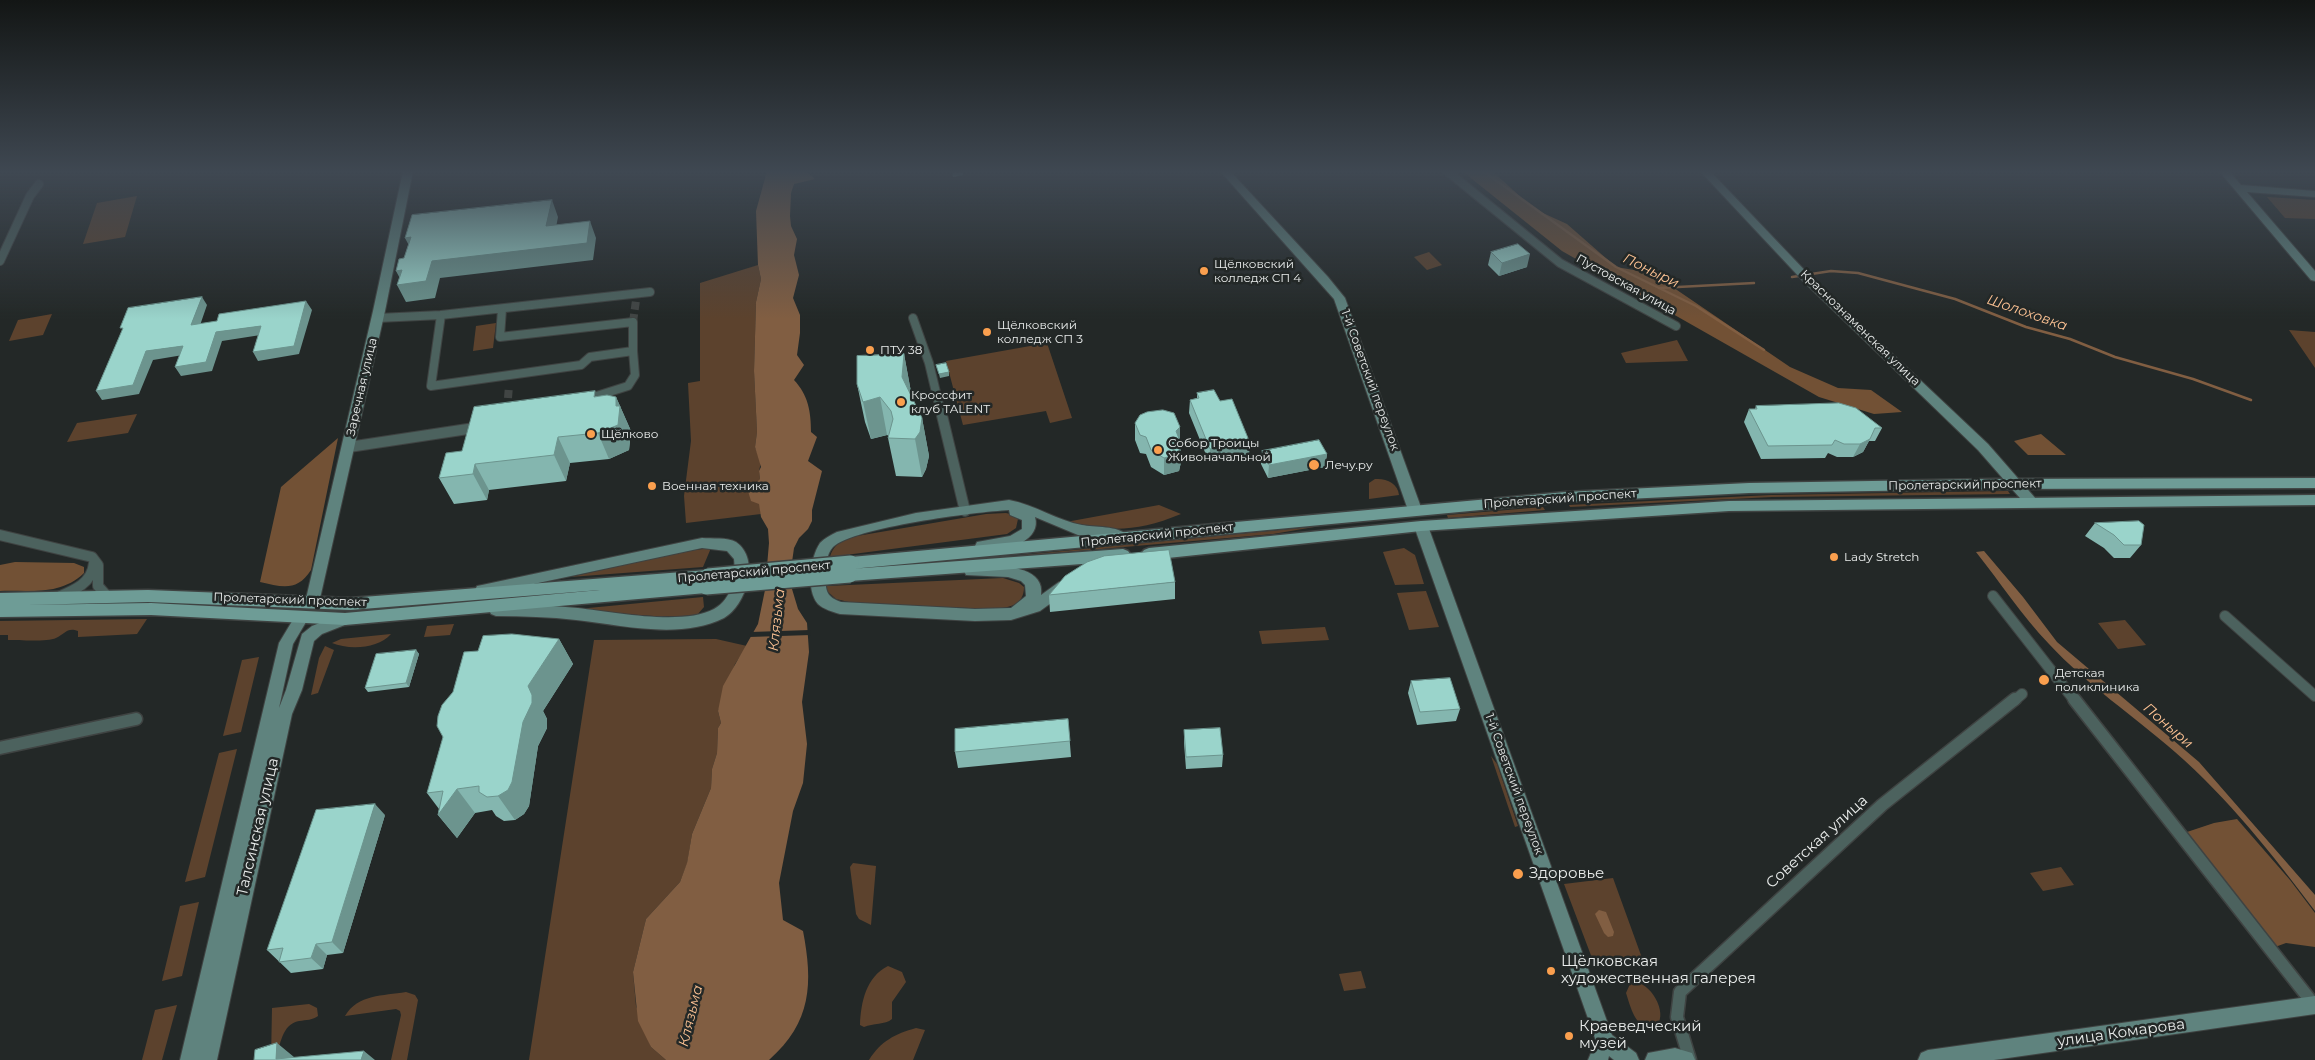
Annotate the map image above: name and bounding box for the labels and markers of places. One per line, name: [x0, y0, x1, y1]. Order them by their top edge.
place label: Щёлковский колледж СП 4: [1214, 257, 1301, 285]
marker: Щёлковский колледж СП 4: [1198, 265, 1210, 277]
place label: Щёлковский колледж СП 3: [997, 318, 1083, 346]
marker: Щёлковский колледж СП 3: [981, 326, 993, 338]
place label: ПТУ 38: [880, 343, 922, 357]
marker: ПТУ 38: [864, 344, 876, 356]
place label: Кроссфит клуб TALENT: [911, 388, 990, 416]
marker: Кроссфит клуб TALENT: [895, 396, 907, 408]
place label: Щёлково: [601, 427, 658, 441]
marker: Щёлково: [585, 428, 597, 440]
place label: Собор Троицы Живоначальной: [1168, 436, 1271, 464]
marker: Собор Троицы Живоначальной: [1152, 444, 1164, 456]
marker: Лечу.ру: [1307, 458, 1321, 472]
place label: Лечу.ру: [1325, 458, 1373, 472]
place label: Военная техника: [662, 479, 769, 493]
marker: Военная техника: [646, 480, 658, 492]
place label: Lady Stretch: [1844, 550, 1919, 564]
marker: Lady Stretch: [1828, 551, 1840, 563]
place label: Детская поликлиника: [2055, 666, 2140, 694]
marker: Детская поликлиника: [2037, 673, 2051, 687]
place label: Здоровье: [1529, 865, 1604, 883]
marker: Здоровье: [1511, 867, 1525, 881]
place label: Щёлковская художественная галерея: [1561, 953, 1756, 988]
marker: Щёлковская художественная галерея: [1545, 965, 1557, 977]
place label: Краеведческий музей: [1579, 1018, 1702, 1053]
marker: Краеведческий музей: [1563, 1030, 1575, 1042]

